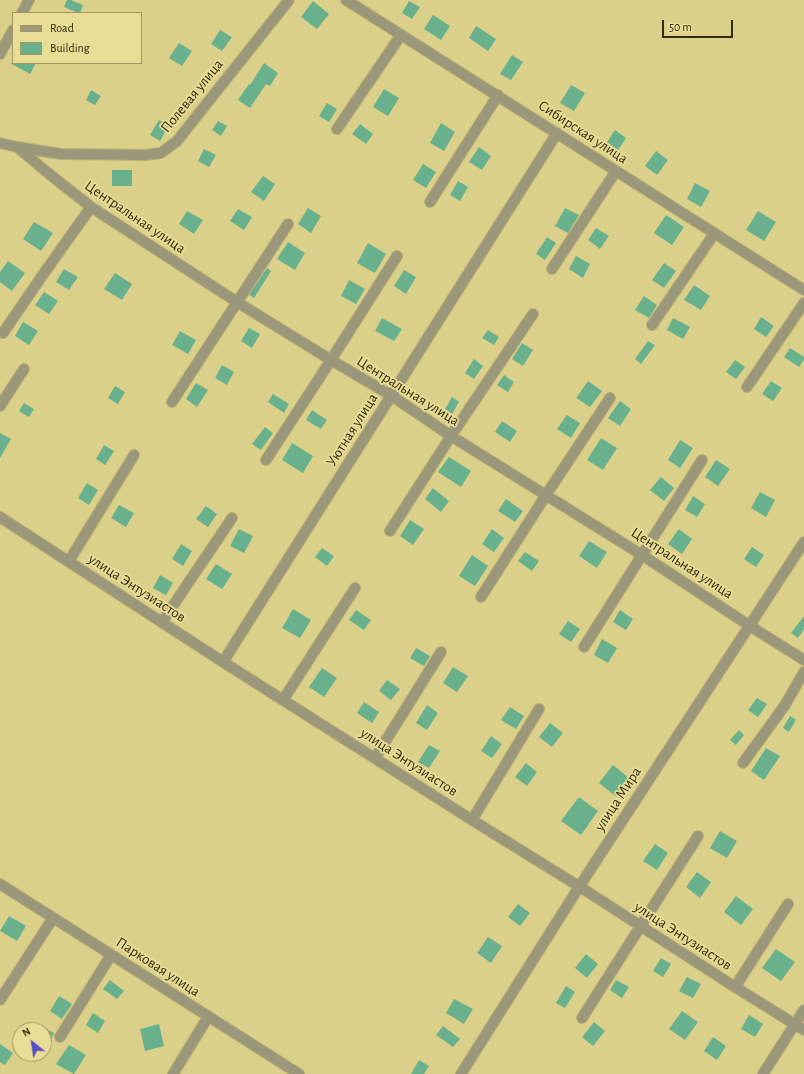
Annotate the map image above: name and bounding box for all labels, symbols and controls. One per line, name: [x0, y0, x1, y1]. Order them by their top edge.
legend: [12, 12, 142, 64]
scale bar: [664, 12, 735, 38]
text: 50 m: [669, 21, 692, 33]
text: Road: [50, 22, 74, 34]
text: Building: [50, 42, 90, 54]
street label: Полевая улица: [157, 56, 227, 136]
street label: Сибирская улица: [535, 96, 631, 168]
street label: Центральная улица: [81, 177, 189, 257]
street label: Центральная улица: [353, 352, 463, 430]
street label: Уютная улица: [322, 390, 382, 470]
street label: Центральная улица: [628, 523, 736, 603]
street label: улица Энтузиастов: [85, 550, 189, 626]
street label: улица Энтузиастов: [357, 724, 461, 800]
street label: улица Мира: [591, 764, 645, 834]
street label: улица Энтузиастов: [631, 898, 735, 974]
street label: Парковая улица: [113, 933, 203, 1001]
north arrow: [12, 1022, 52, 1062]
text: N: [20, 1025, 32, 1039]

